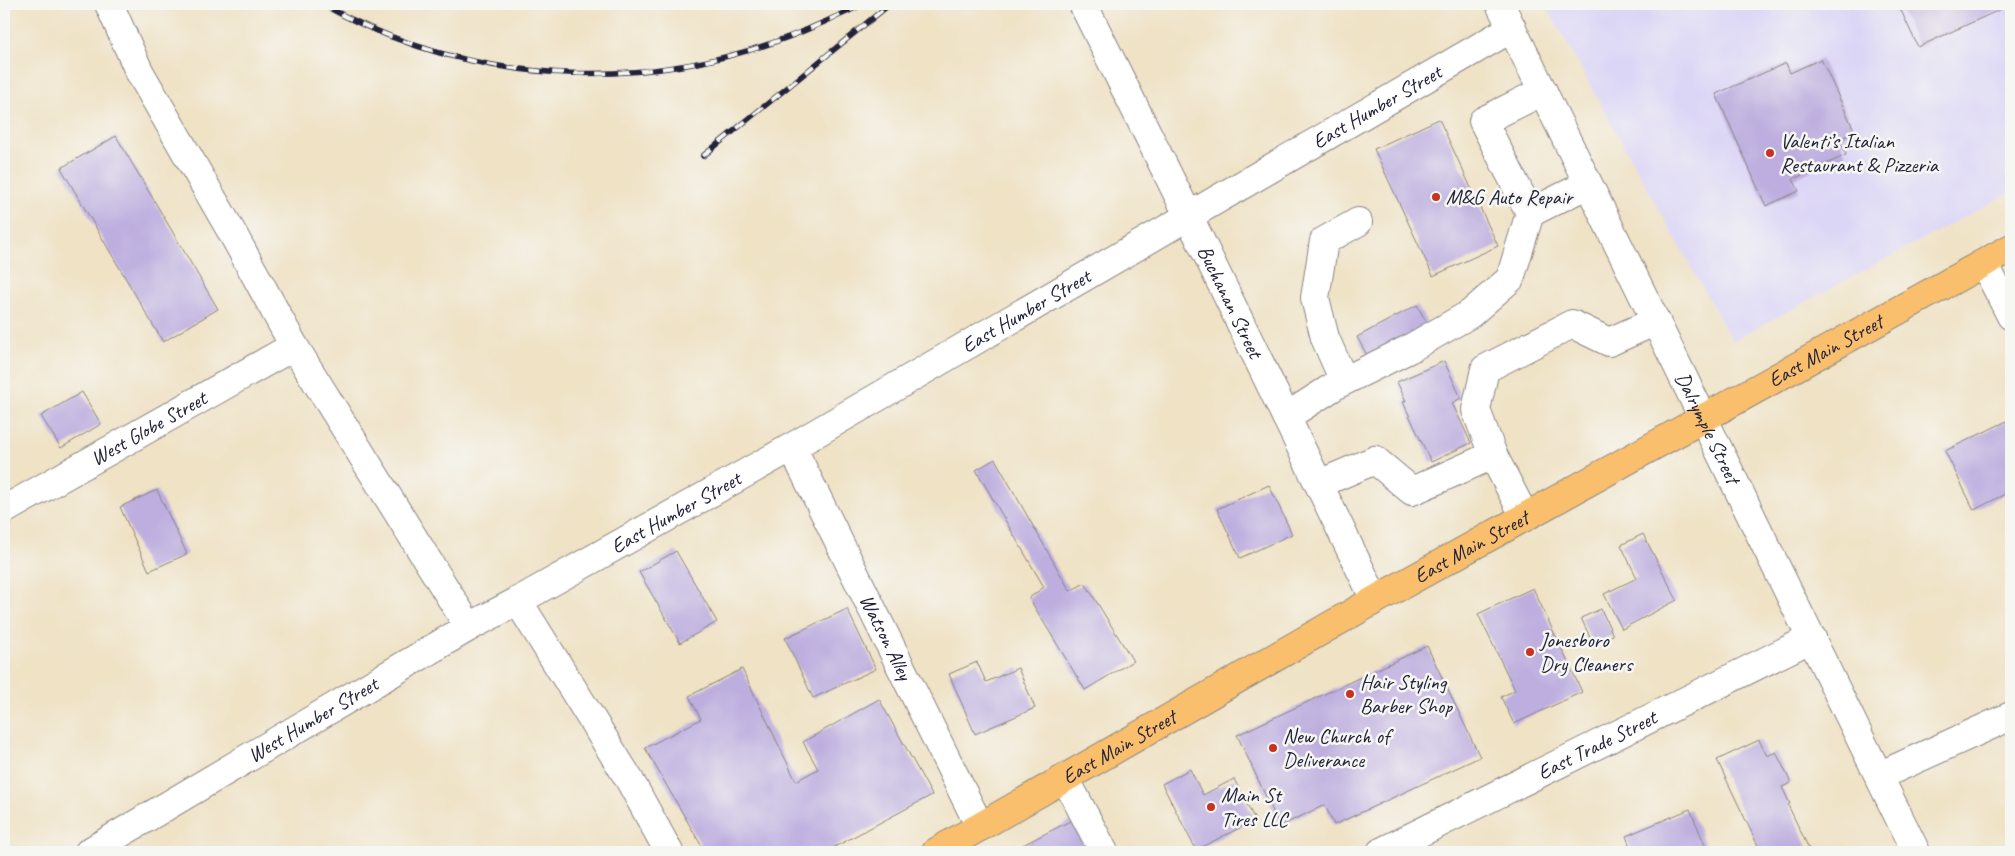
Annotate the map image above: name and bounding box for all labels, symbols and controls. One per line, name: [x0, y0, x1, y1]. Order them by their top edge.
street label: East Humber Street: [1308, 58, 1448, 154]
place label: Valenti’s Italian Restaurant & Pizzeria: [1780, 128, 1940, 178]
marker: Valenti’s Italian Restaurant & Pizzeria: [1764, 147, 1776, 159]
place label: M&G Auto Repair: [1446, 184, 1574, 210]
marker: M&G Auto Repair: [1430, 191, 1442, 203]
street label: Buchanan Street: [1192, 241, 1269, 364]
street label: East Humber Street: [957, 262, 1097, 359]
street label: East Main Street: [1764, 307, 1890, 393]
street label: Dalrymple Street: [1670, 368, 1747, 490]
street label: West Globe Street: [86, 384, 213, 471]
street label: East Humber Street: [606, 465, 747, 559]
street label: East Main Street: [1409, 503, 1536, 589]
street label: Watson Alley: [854, 590, 919, 686]
place label: Jonesboro Dry Cleaners: [1539, 627, 1634, 677]
marker: Jonesboro Dry Cleaners: [1524, 646, 1536, 658]
place label: Hair Styling Barber Shop: [1360, 669, 1453, 719]
street label: West Humber Street: [243, 670, 384, 768]
marker: Hair Styling Barber Shop: [1344, 688, 1356, 700]
street label: East Main Street: [1057, 703, 1183, 790]
street label: East Trade Street: [1533, 703, 1663, 785]
place label: New Church of Deliverance: [1283, 723, 1394, 773]
marker: New Church of Deliverance: [1267, 742, 1279, 754]
place label: Main St Tires LLC: [1221, 782, 1289, 832]
marker: Main St Tires LLC: [1205, 801, 1217, 813]

